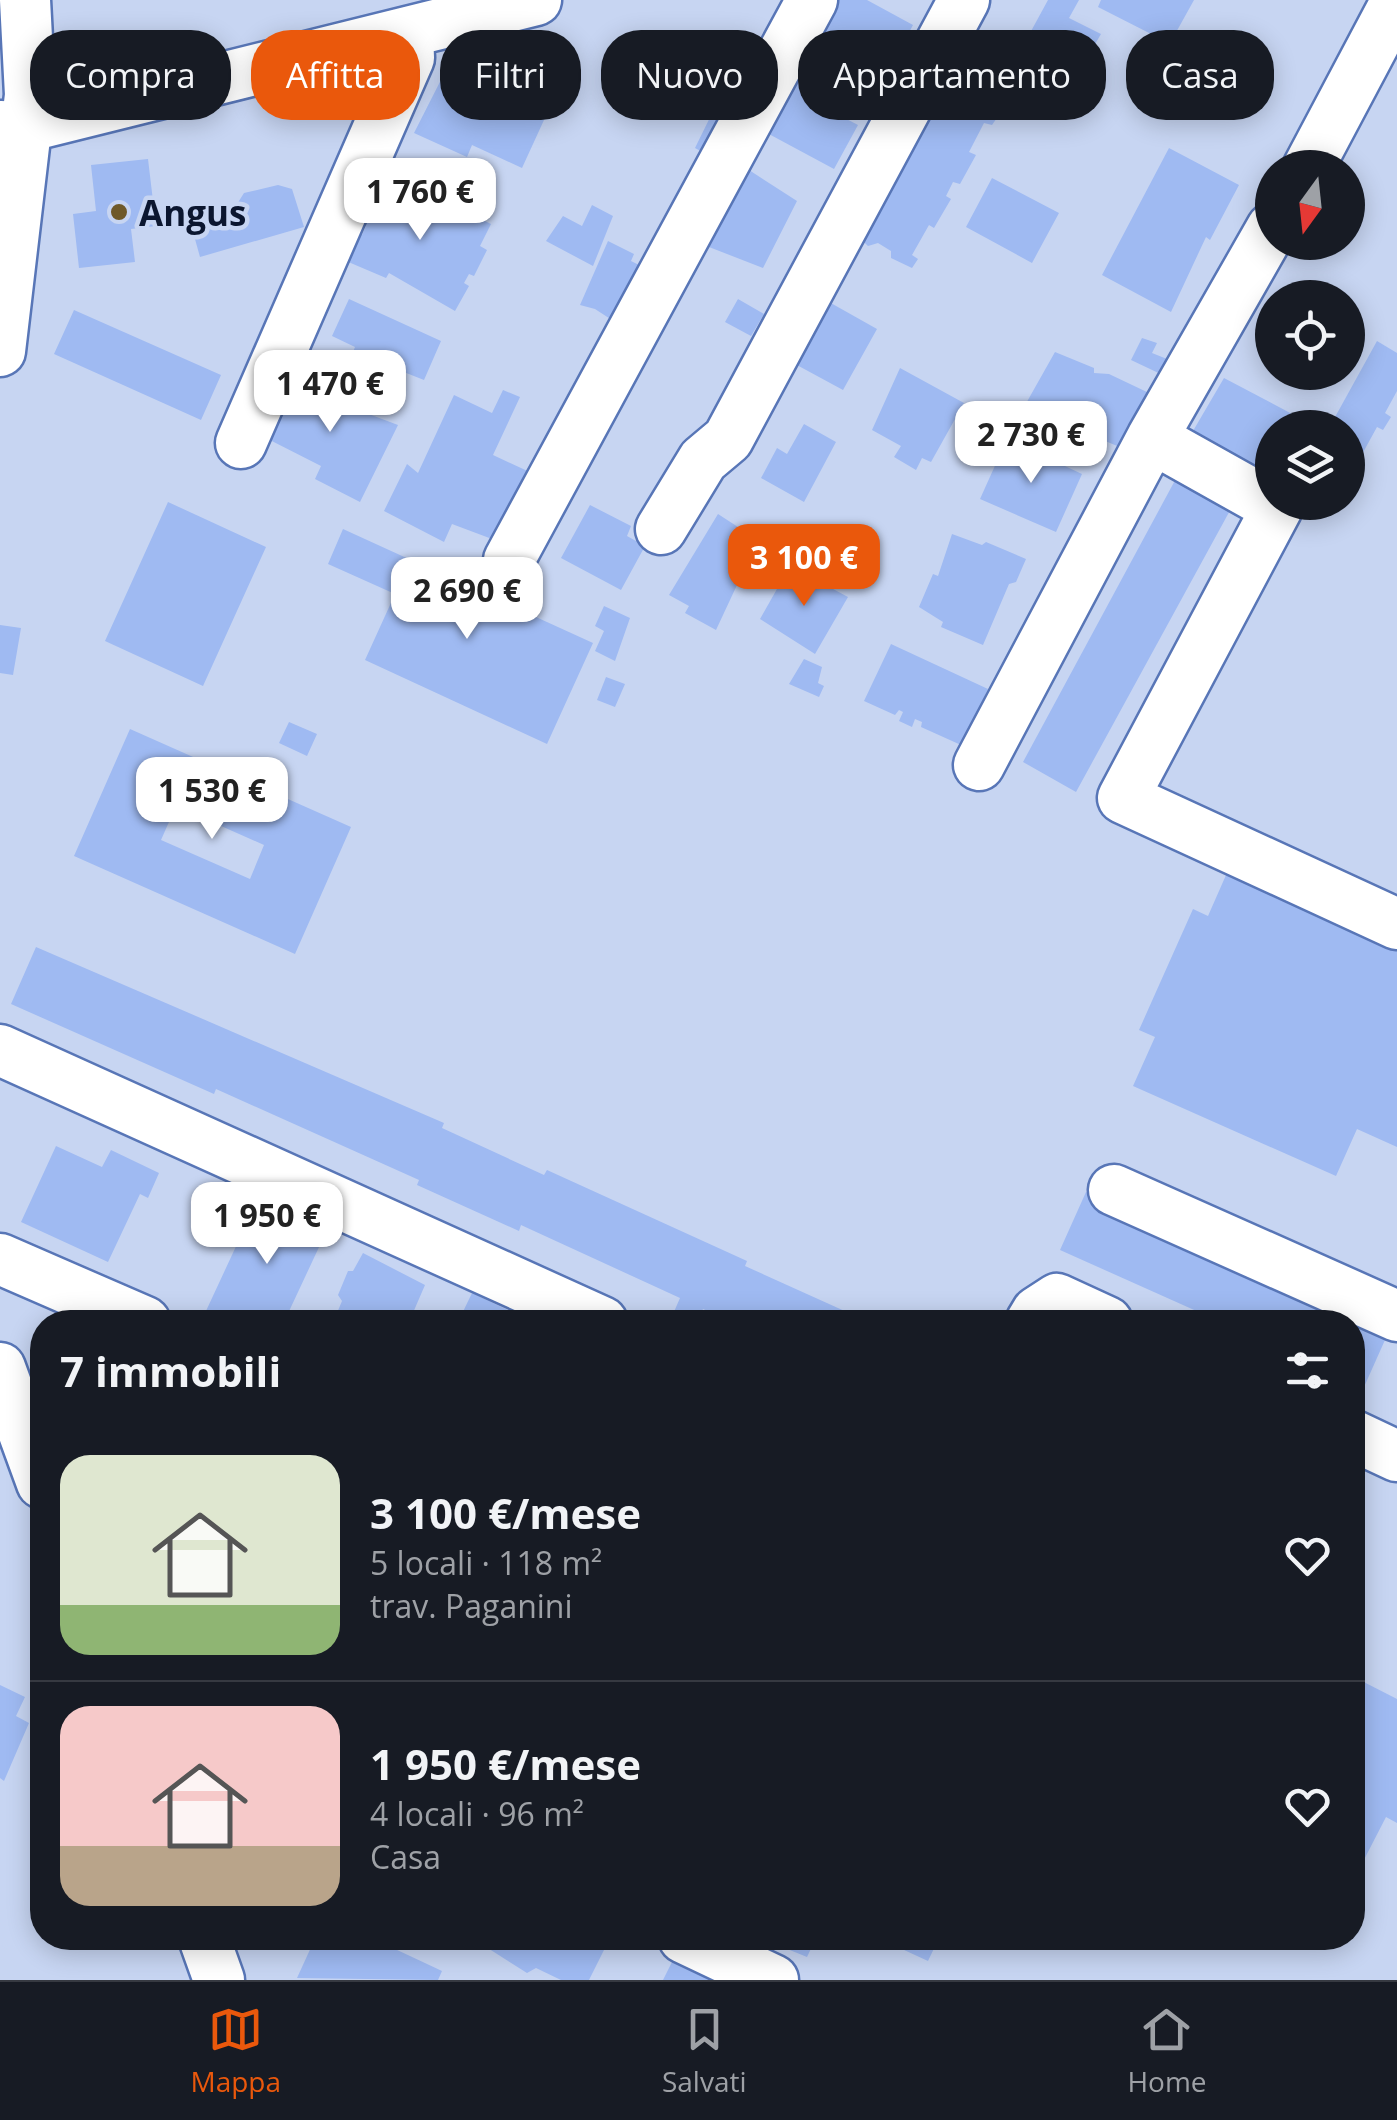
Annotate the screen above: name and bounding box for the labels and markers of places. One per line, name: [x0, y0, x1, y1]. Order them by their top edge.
pin: 1 760 €: [328, 158, 512, 243]
place label: Angus: [139, 189, 246, 236]
marker: Angus: [108, 201, 130, 223]
pin: 1 470 €: [238, 350, 422, 435]
pin: 2 730 €: [939, 401, 1123, 486]
pin: 3 100 €: [712, 524, 896, 609]
pin: 2 690 €: [375, 557, 559, 642]
pin: 1 530 €: [120, 757, 304, 842]
pin: 1 950 €: [175, 1182, 359, 1267]

